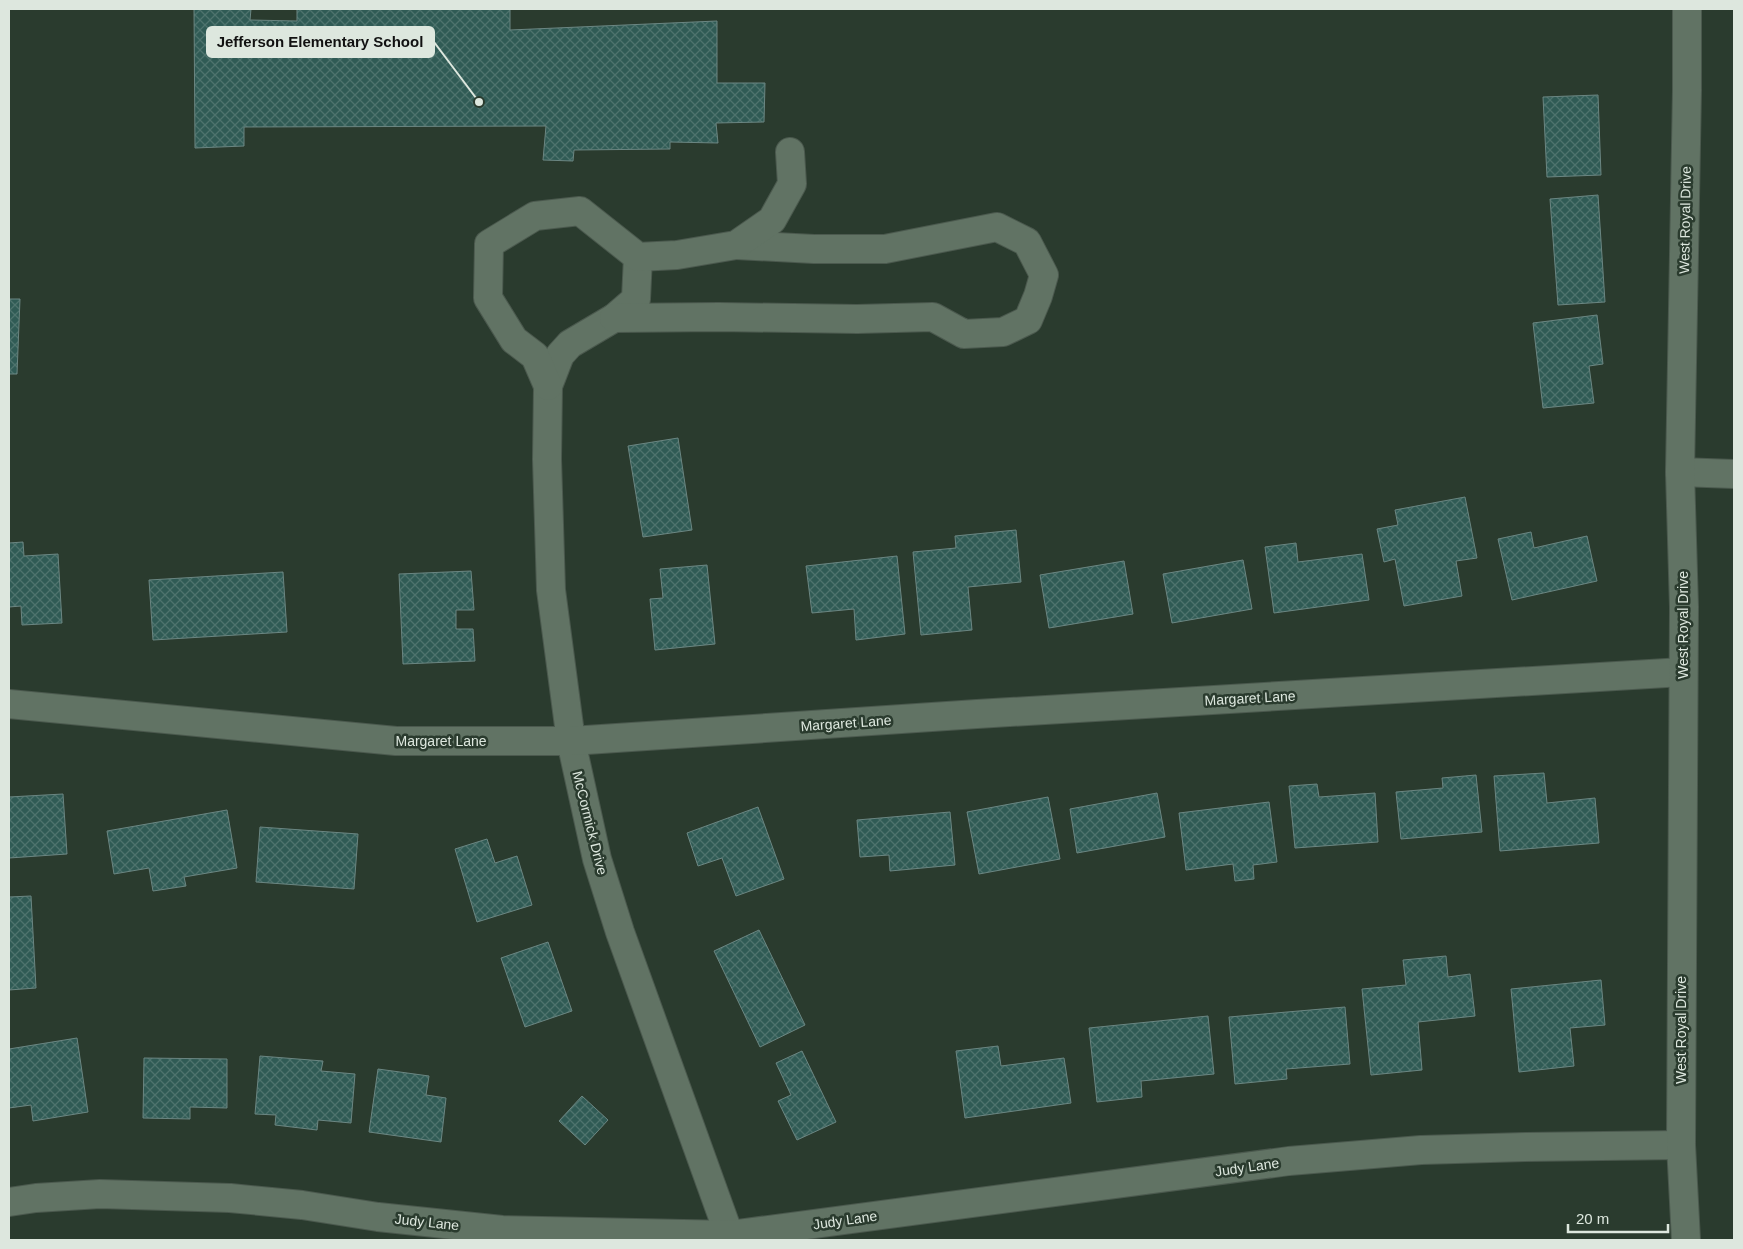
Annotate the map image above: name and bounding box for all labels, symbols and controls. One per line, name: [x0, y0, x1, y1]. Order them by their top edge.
callout: Jefferson Elementary School: [207, 27, 434, 57]
text: Jefferson Elementary School: [217, 33, 423, 50]
street label: West Royal Drive: [1676, 166, 1694, 274]
street label: West Royal Drive: [1675, 571, 1691, 679]
street label: Margaret Lane: [1204, 688, 1296, 708]
street label: Margaret Lane: [800, 712, 892, 734]
street label: Margaret Lane: [395, 733, 487, 749]
street label: McCormick Drive: [569, 769, 611, 877]
street label: West Royal Drive: [1673, 976, 1689, 1084]
street label: Judy Lane: [1214, 1155, 1280, 1179]
scale bar: [1568, 1202, 1668, 1234]
street label: Judy Lane: [812, 1208, 878, 1232]
text: 20 m: [1576, 1210, 1609, 1227]
street label: Judy Lane: [394, 1211, 460, 1233]

